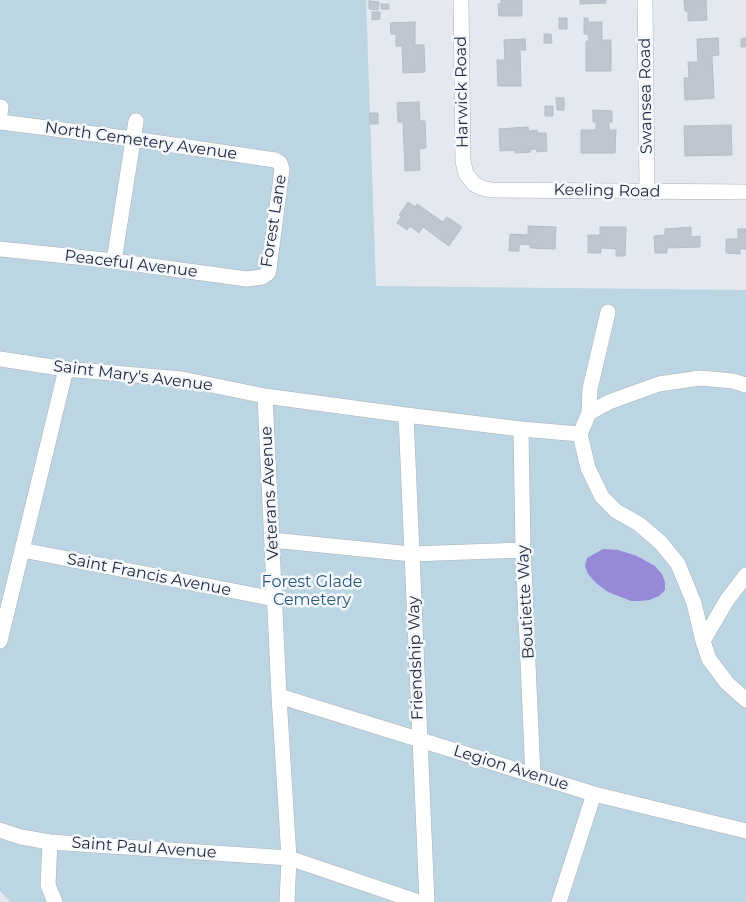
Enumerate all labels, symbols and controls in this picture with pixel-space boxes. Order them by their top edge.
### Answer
street label: Harwick Road [451,36,473,148]
street label: Swansea Road [635,38,657,154]
street label: North Cemetery Avenue [44,118,238,164]
street label: Forest Lane [257,173,291,269]
street label: Keeling Road [553,180,661,202]
street label: Peaceful Avenue [63,246,199,282]
street label: Saint Mary's Avenue [52,357,214,395]
street label: Veterans Avenue [257,425,283,561]
street label: Boutiette Way [513,544,539,660]
street label: Saint Francis Avenue [65,550,233,600]
park label: Forest Glade Cemetery [262,572,362,610]
street label: Friendship Way [404,595,428,721]
street label: Legion Avenue [451,741,571,795]
street label: Saint Paul Avenue [71,833,217,863]

